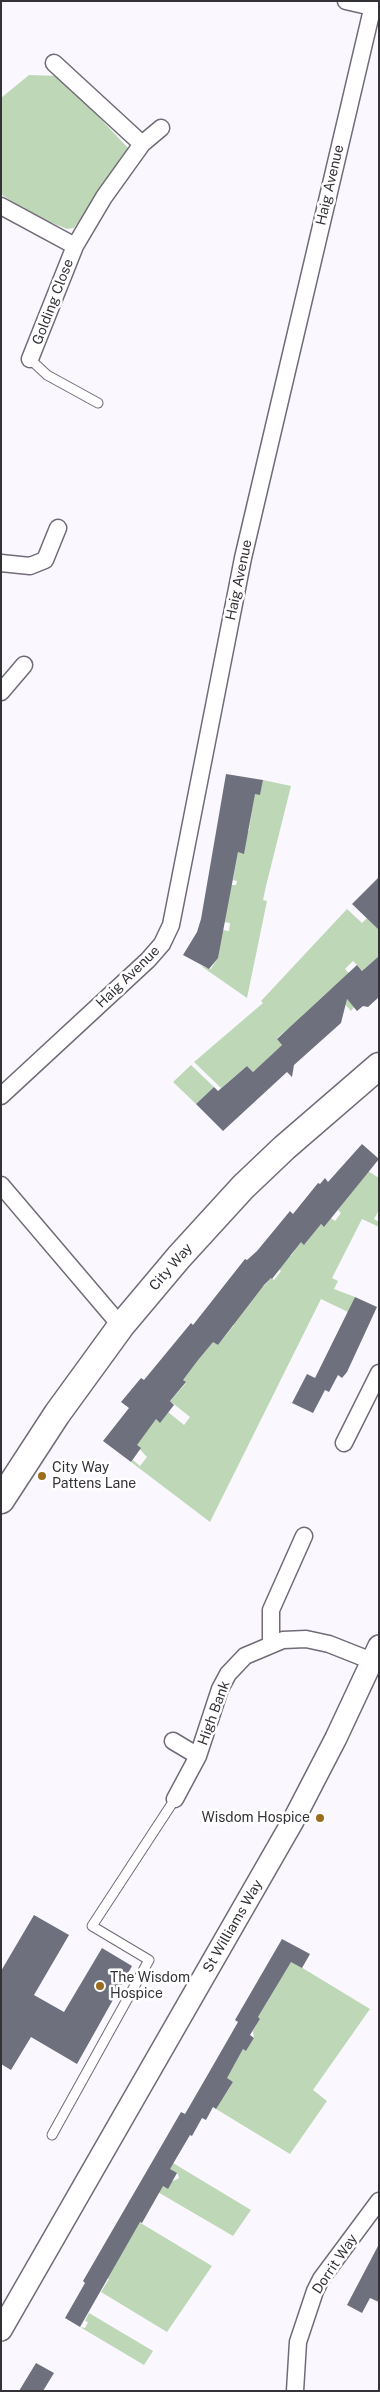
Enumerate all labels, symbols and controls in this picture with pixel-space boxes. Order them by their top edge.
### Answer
street label: Haig Avenue [313,143,347,227]
street label: Golding Close [29,257,77,347]
street label: Haig Avenue [222,538,256,622]
street label: Haig Avenue [93,942,163,1012]
street label: City Way [146,1240,196,1294]
place label: City Way Pattens Lane [52,1460,136,1492]
marker: City Way Pattens Lane [36,1470,48,1482]
street label: High Bank [195,1678,233,1748]
place label: Wisdom Hospice [201,1810,310,1826]
marker: Wisdom Hospice [314,1812,326,1824]
street label: St Williams Way [200,1877,266,1975]
place label: The Wisdom Hospice [110,1970,190,2002]
marker: The Wisdom Hospice [94,1980,106,1992]
street label: Dorrit Way [309,2231,361,2297]

